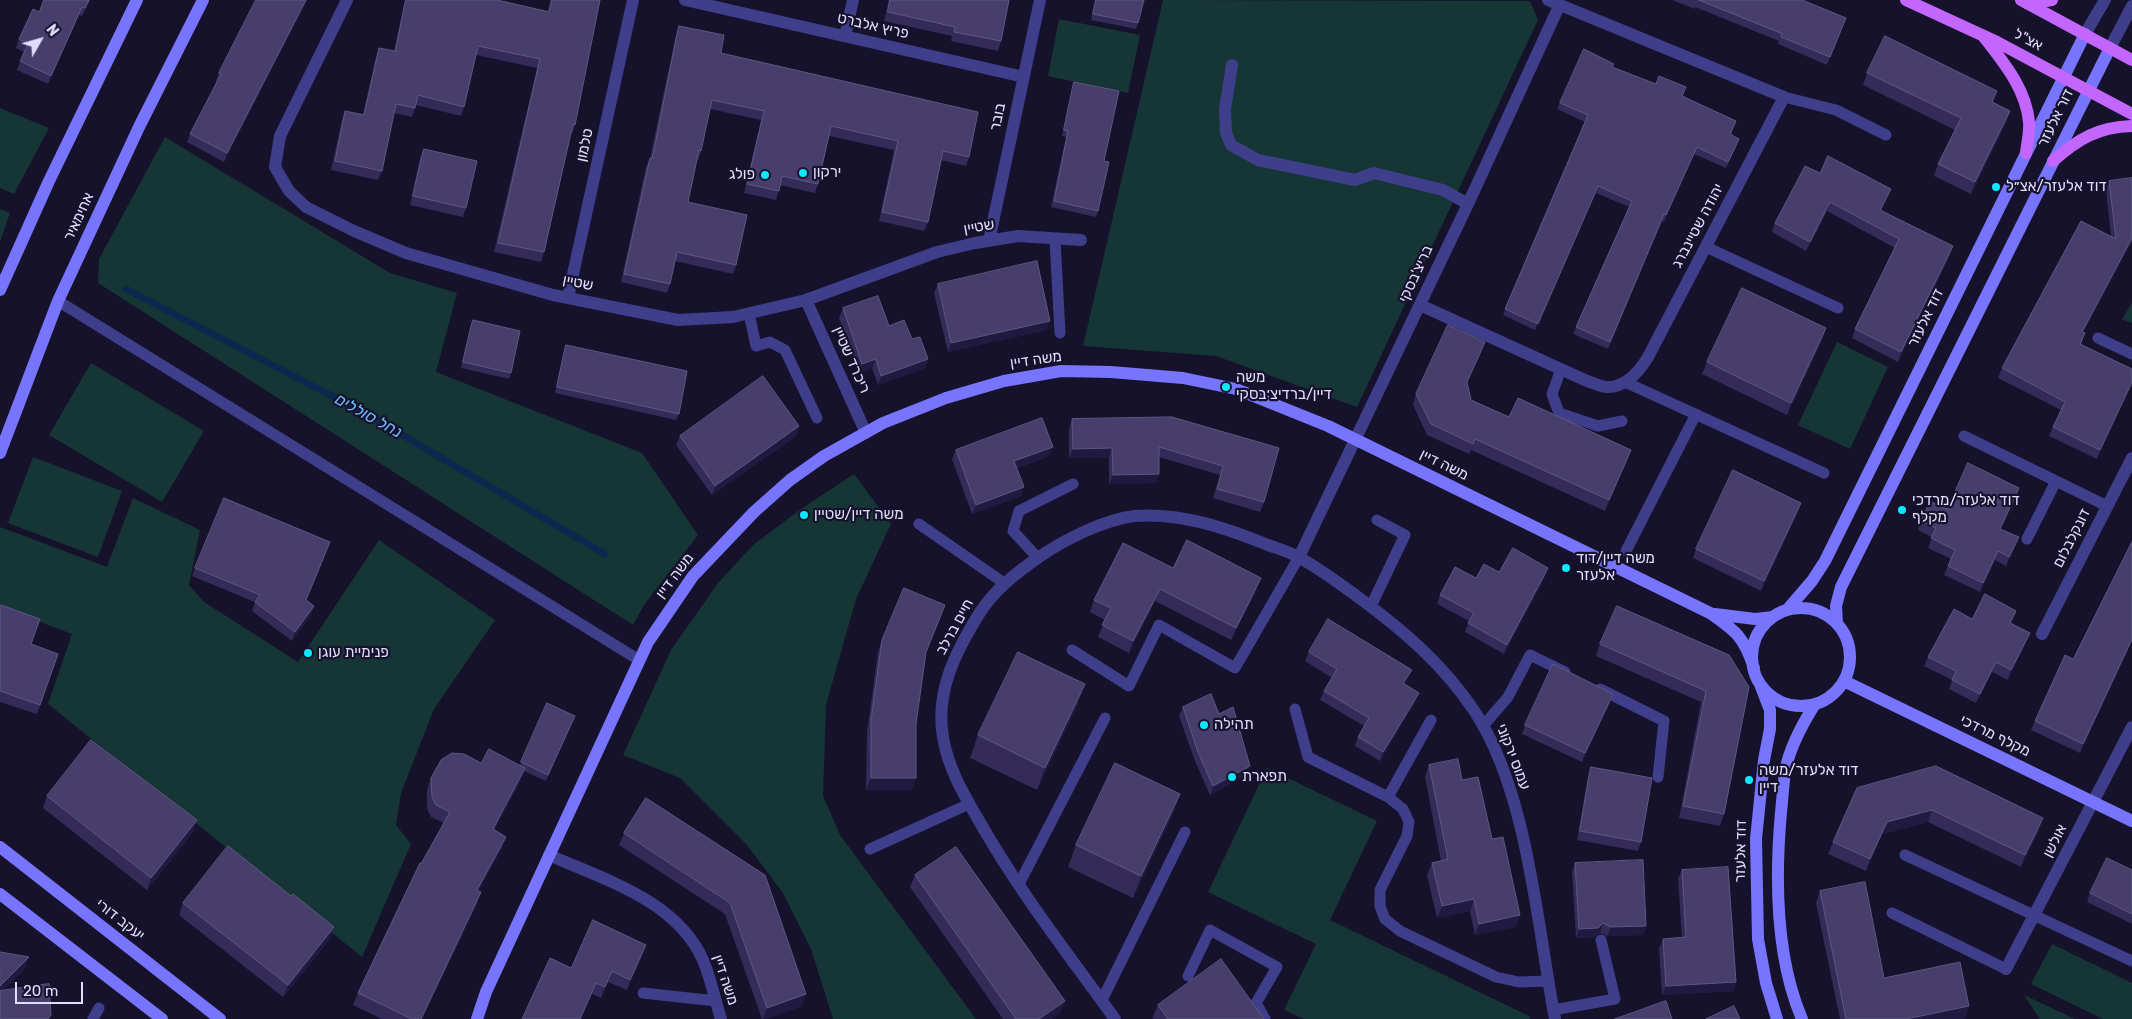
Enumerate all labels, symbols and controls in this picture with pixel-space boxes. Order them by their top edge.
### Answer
street label: פריץ אלברט [835,9,911,43]
north arrow [15,15,65,65]
text: N [42,21,62,40]
street label: אצ"ל [2010,25,2046,55]
street label: דור אלעזר [2034,86,2078,150]
street label: בובר [986,101,1010,133]
street label: טלמון [573,127,597,163]
place label: ירקון [813,164,841,182]
place label: פולג [729,166,755,184]
marker: ירקון [797,167,809,179]
marker: פולג [759,169,771,181]
place label: דוד אלעזר/אצ״ל [2006,178,2107,196]
street label: יהודה שטיינברג [1668,181,1728,271]
marker: דוד אלעזר/אצ״ל [1990,181,2002,193]
street label: אחימאיר [60,190,98,244]
street label: שטיין [962,215,996,239]
street label: בריצ'בסקי [1395,243,1437,305]
street label: שטיין [561,271,595,295]
street label: דוד אלעזר [1904,286,1948,350]
street label: ריכרד שטיין [828,324,874,396]
street label: משה דיין [1009,347,1063,373]
place label: משה דיין/ברדיצ׳בסקי [1236,369,1332,404]
marker: משה דיין/ברדיצ׳בסקי [1220,381,1232,393]
water label: נחל סוללים [331,390,405,442]
street label: משה דיין [1417,446,1471,484]
place label: דוד אלעזר/מרדכי מקלף [1912,492,2020,527]
marker: דוד אלעזר/מרדכי מקלף [1896,504,1908,516]
street label: דונקלבלום [2049,505,2095,571]
place label: משה דיין/שטיין [814,506,904,524]
marker: משה דיין/שטיין [798,509,810,521]
street label: משה דיין [652,550,698,602]
place label: משה דיין/דוד אלעזר [1576,550,1655,585]
marker: משה דיין/דוד אלעזר [1560,562,1572,574]
street label: חיים ברלב [932,596,978,658]
place label: פנימיית עוגן [318,644,389,662]
marker: פנימיית עוגן [302,647,314,659]
street label: מקלף מרדכי [1957,711,2033,761]
place label: תהילה [1214,716,1254,734]
marker: תהילה [1198,719,1210,731]
street label: עמוס ירקוני [1492,721,1534,793]
place label: דוד אלעזר/משה דיין [1759,762,1859,797]
place label: תפארת [1242,768,1287,786]
marker: תפארת [1226,771,1238,783]
marker: דוד אלעזר/משה דיין [1743,774,1755,786]
street label: דוד אלעזר [1731,819,1751,883]
street label: אולשן [2039,821,2071,861]
street label: יעקב דורי [92,895,148,945]
street label: משה דיין [708,952,742,1008]
scale bar [18,972,85,1004]
text: 20 m [23,982,58,1000]

